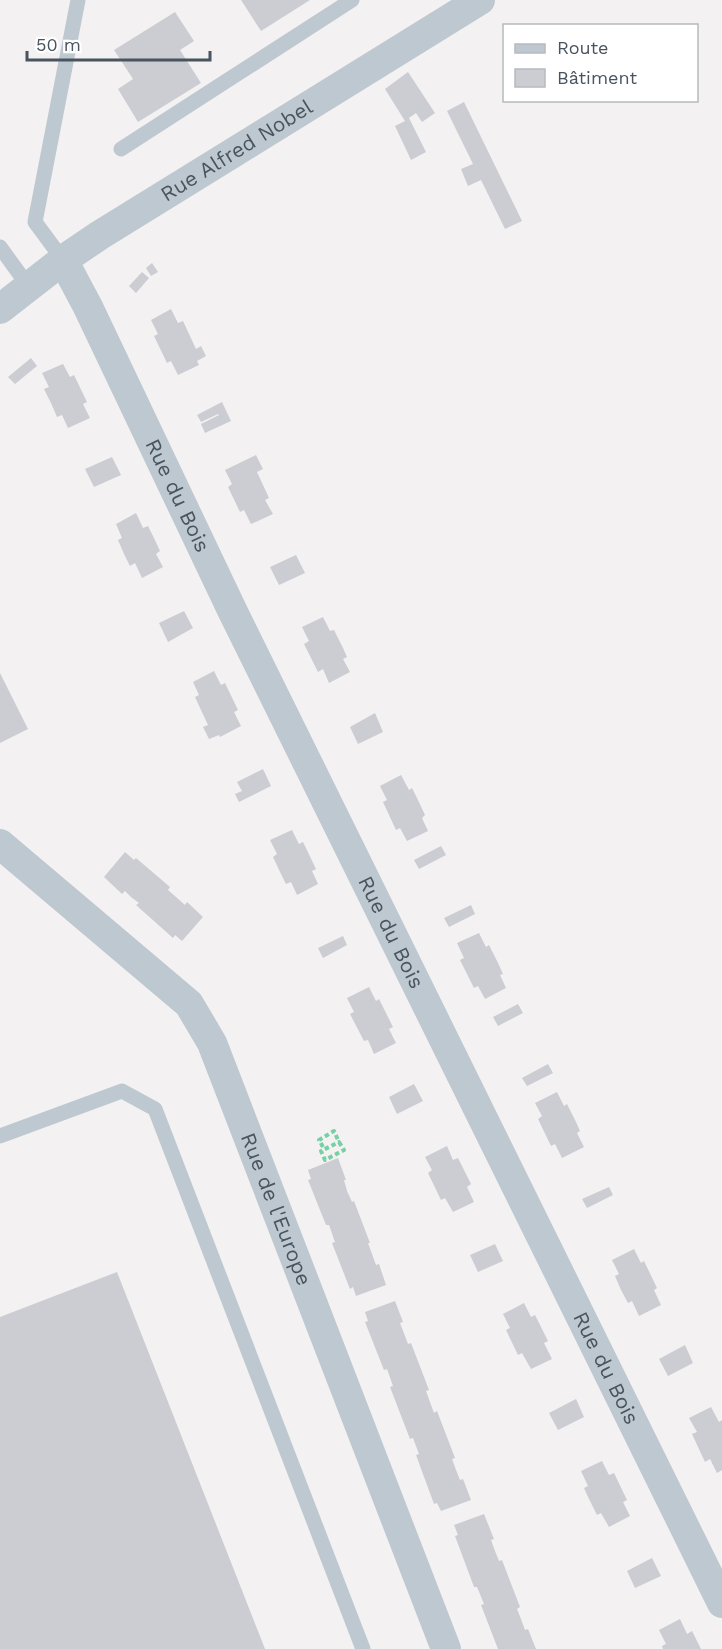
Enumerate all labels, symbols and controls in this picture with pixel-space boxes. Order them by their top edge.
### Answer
scale bar [27,24,210,62]
legend [503,24,698,102]
text: 50 m [36,34,81,55]
text: Route [557,37,609,58]
text: Bâtiment [557,67,637,88]
street label: Rue Alfred Nobel [156,93,317,207]
street label: Rue du Bois [141,435,216,556]
street label: Rue du Bois [353,872,430,992]
street label: Rue de l'Europe [236,1129,317,1289]
street label: Rue du Bois [568,1307,645,1428]

